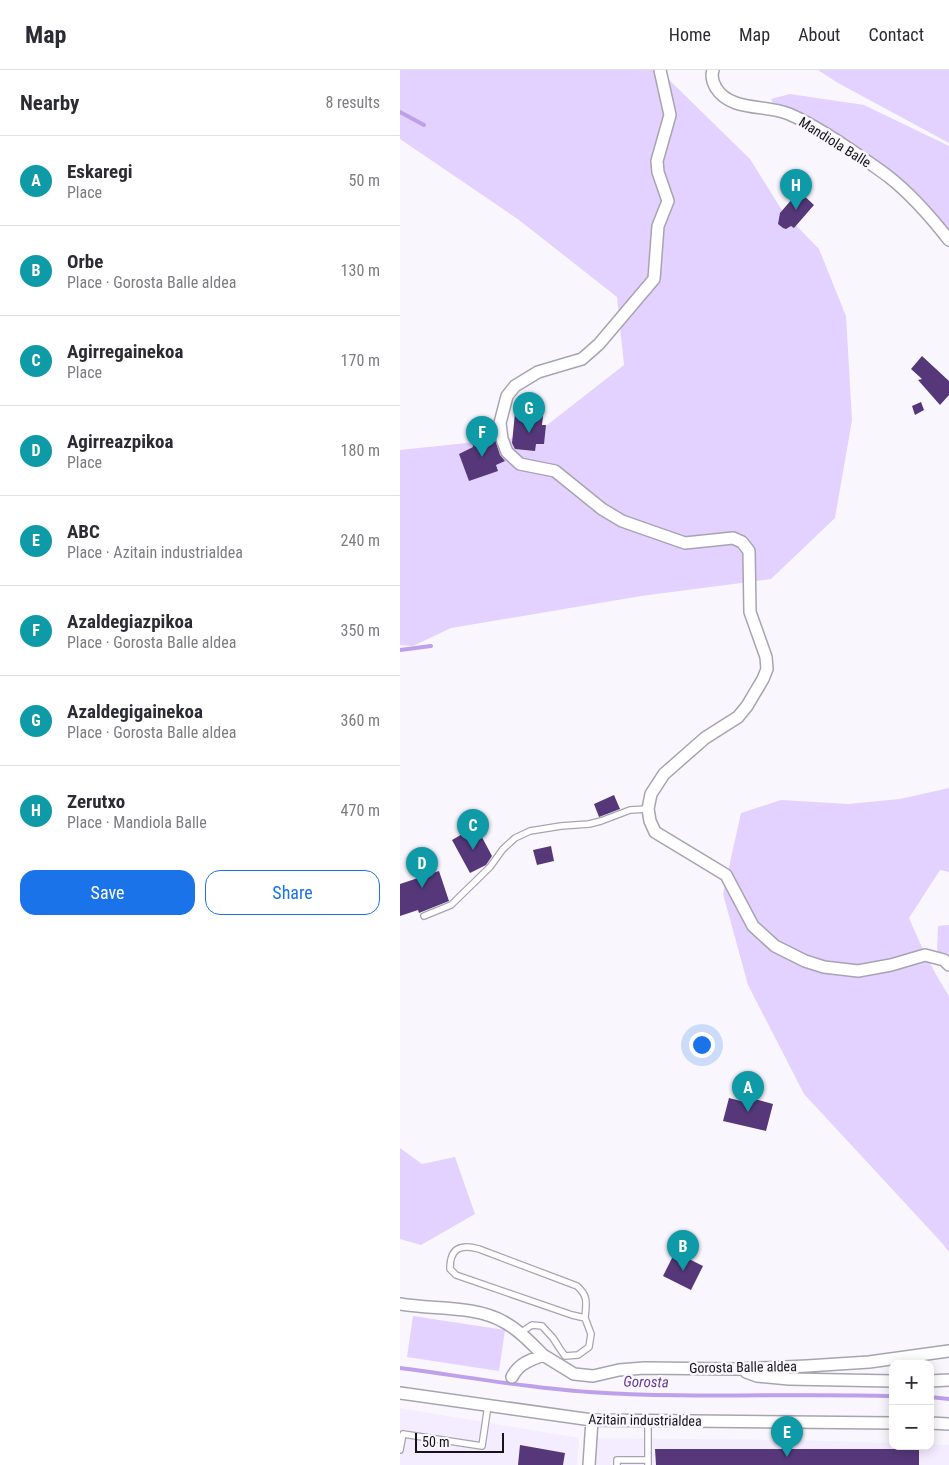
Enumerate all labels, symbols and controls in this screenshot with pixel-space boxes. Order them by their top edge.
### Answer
text: Map [25,21,66,49]
text: Home [669,24,711,45]
text: Map [739,24,770,45]
text: About [798,24,840,45]
text: Contact [868,24,924,45]
text: Nearby [20,91,79,115]
text: 8 results [325,93,380,112]
street label: Mandiola Balle [796,114,874,171]
text: Eskaregi [67,160,133,183]
pin: H [780,169,812,210]
text: A [31,171,41,190]
text: 50 m [348,171,380,190]
text: Place [67,183,102,202]
text: Orbe [67,250,103,273]
text: B [32,261,40,280]
text: 130 m [341,261,380,280]
text: Place · Gorosta Balle aldea [67,273,236,292]
text: Agirregainekoa [67,340,183,363]
text: C [31,351,41,370]
text: 170 m [341,351,380,370]
text: Place [67,363,102,382]
pin: G [513,392,545,433]
pin: F [466,416,498,457]
text: Agirreazpikoa [67,430,173,453]
text: D [31,441,41,460]
text: 180 m [341,441,380,460]
text: Place [67,453,102,472]
text: ABC [67,520,100,543]
text: E [32,531,40,550]
text: 240 m [341,531,380,550]
text: Place · Azitain industrialdea [67,543,243,562]
text: Azaldegiazpikoa [67,610,193,633]
text: F [32,621,40,640]
text: 350 m [341,621,380,640]
text: Place · Gorosta Balle aldea [67,633,236,652]
text: Azaldegigainekoa [67,700,203,723]
text: G [31,711,41,730]
text: 360 m [341,711,380,730]
text: Place · Gorosta Balle aldea [67,723,236,742]
text: Zerutxo [67,790,125,813]
text: H [31,801,41,820]
text: 470 m [341,801,380,820]
pin: C [457,809,489,850]
text: Place · Mandiola Balle [67,813,207,832]
pin: D [406,847,438,888]
button: Save [20,870,195,915]
button: Share [205,870,380,915]
your location [689,1032,715,1058]
pin: A [732,1071,764,1112]
pin: B [667,1230,699,1271]
street label: Gorosta Balle aldea [689,1358,797,1376]
map controls [889,1360,934,1450]
button: + [889,1360,934,1405]
water label: Gorosta [623,1373,669,1391]
button: − [889,1405,934,1450]
street label: Azitain industrialdea [588,1411,702,1429]
pin: E [771,1416,803,1457]
scale bar [415,1430,504,1453]
text: 50 m [422,1434,450,1450]

